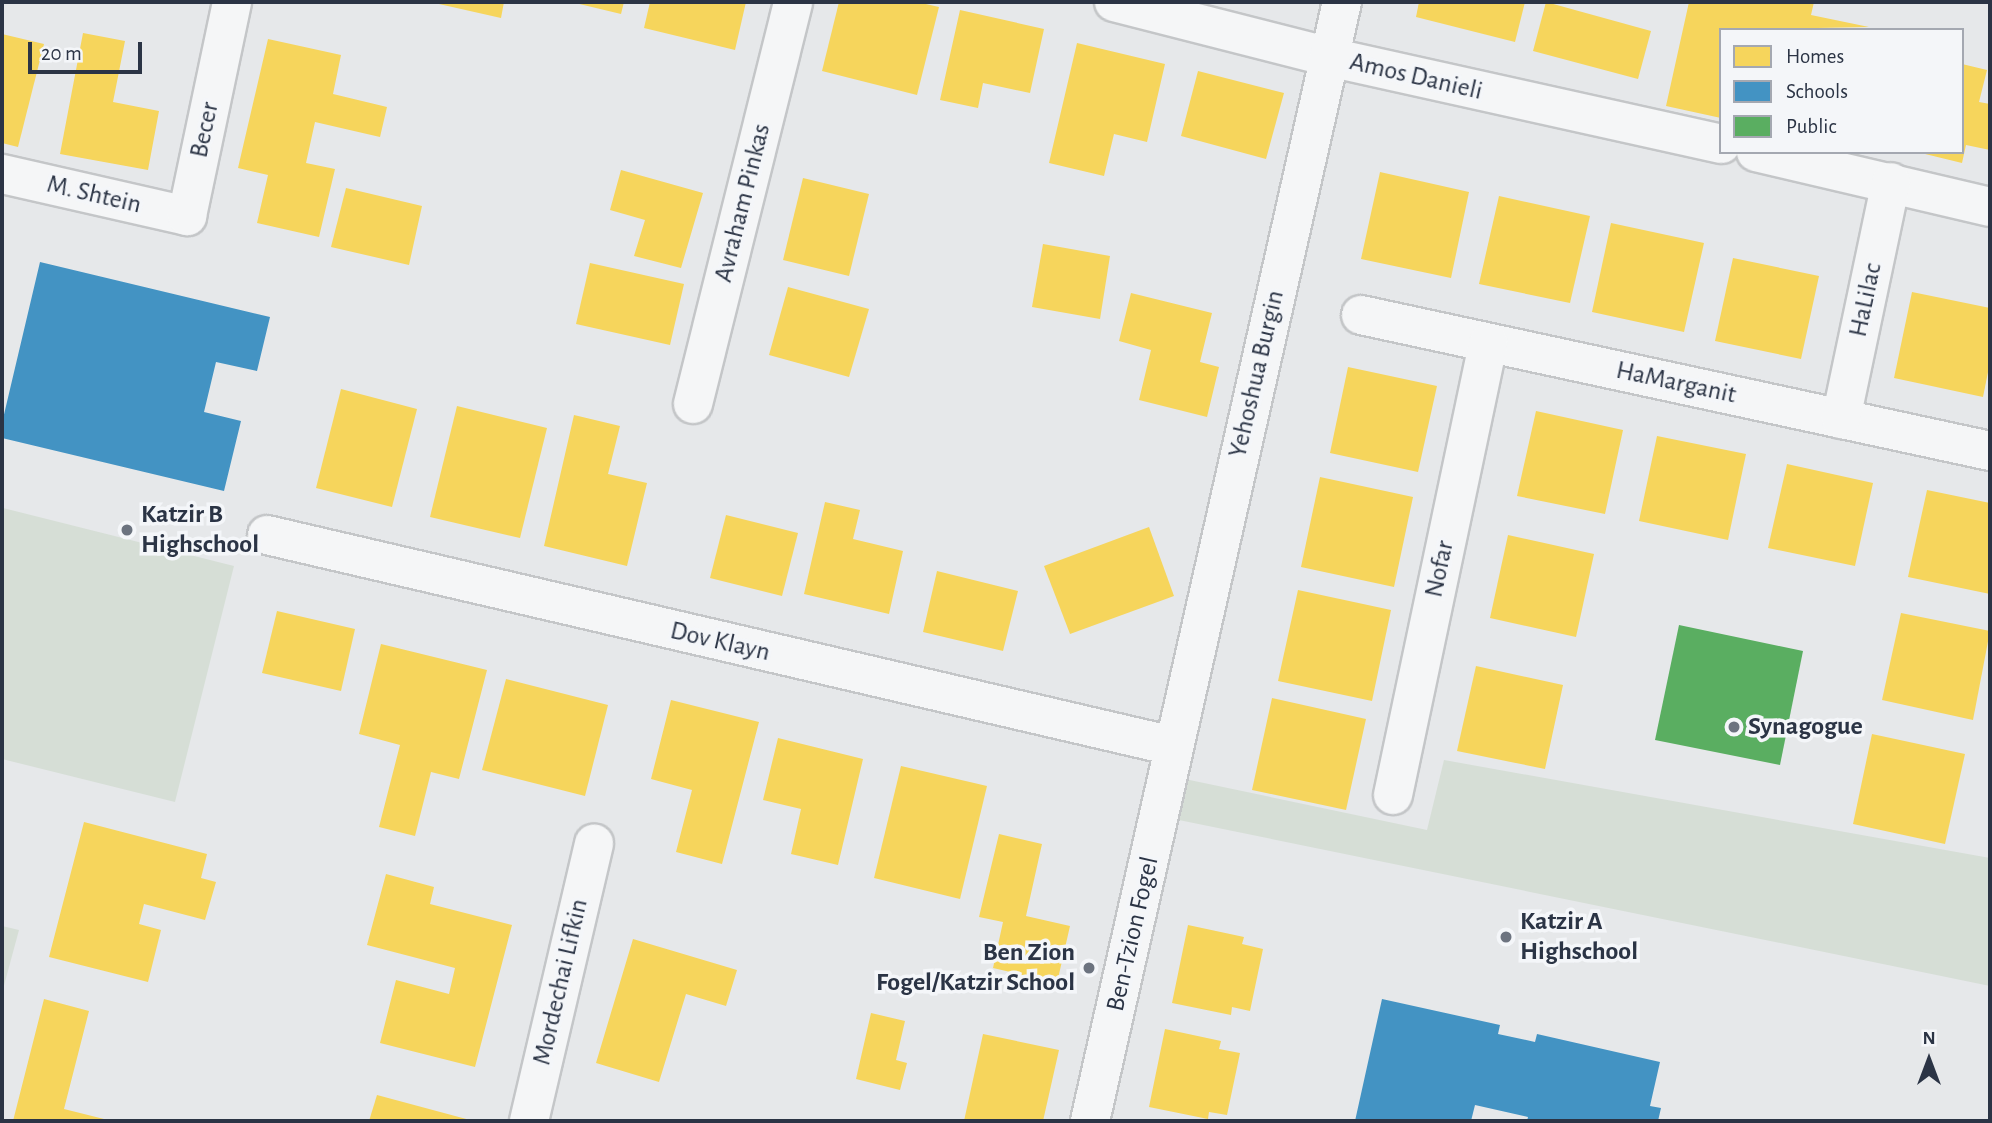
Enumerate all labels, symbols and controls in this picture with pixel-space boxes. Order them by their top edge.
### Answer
scale bar [32,28,145,72]
legend [1719,28,1964,154]
text: 20 m [41,43,82,64]
text: Homes [1786,46,1844,67]
street label: Amos Danieli [1347,47,1485,107]
text: Schools [1786,81,1848,102]
street label: Becer [184,99,226,161]
text: Public [1786,116,1836,137]
street label: Avraham Pinkas [708,121,778,285]
street label: M. Shtein [44,169,144,221]
street label: HaLilac [1843,260,1889,340]
street label: Yehoshua Burgin [1223,287,1291,461]
street label: HaMarganit [1613,355,1739,411]
place label: Katzir B Highschool [141,499,259,560]
marker: Katzir B Highschool [119,522,135,538]
street label: Nofar [1419,538,1461,600]
street label: Dov Klayn [667,615,773,669]
place label: Synagogue [1748,711,1863,743]
marker: Synagogue [1726,719,1742,735]
street label: Ben-Tzion Fogel [1100,854,1166,1014]
street label: Mordechai Lifkin [527,896,595,1068]
place label: Katzir A Highschool [1520,906,1638,968]
marker: Katzir A Highschool [1498,929,1514,945]
place label: Ben Zion Fogel/Katzir School [876,937,1075,998]
marker: Ben Zion Fogel/Katzir School [1081,960,1097,976]
north arrow [1894,1025,1964,1095]
text: N [1922,1029,1936,1048]

